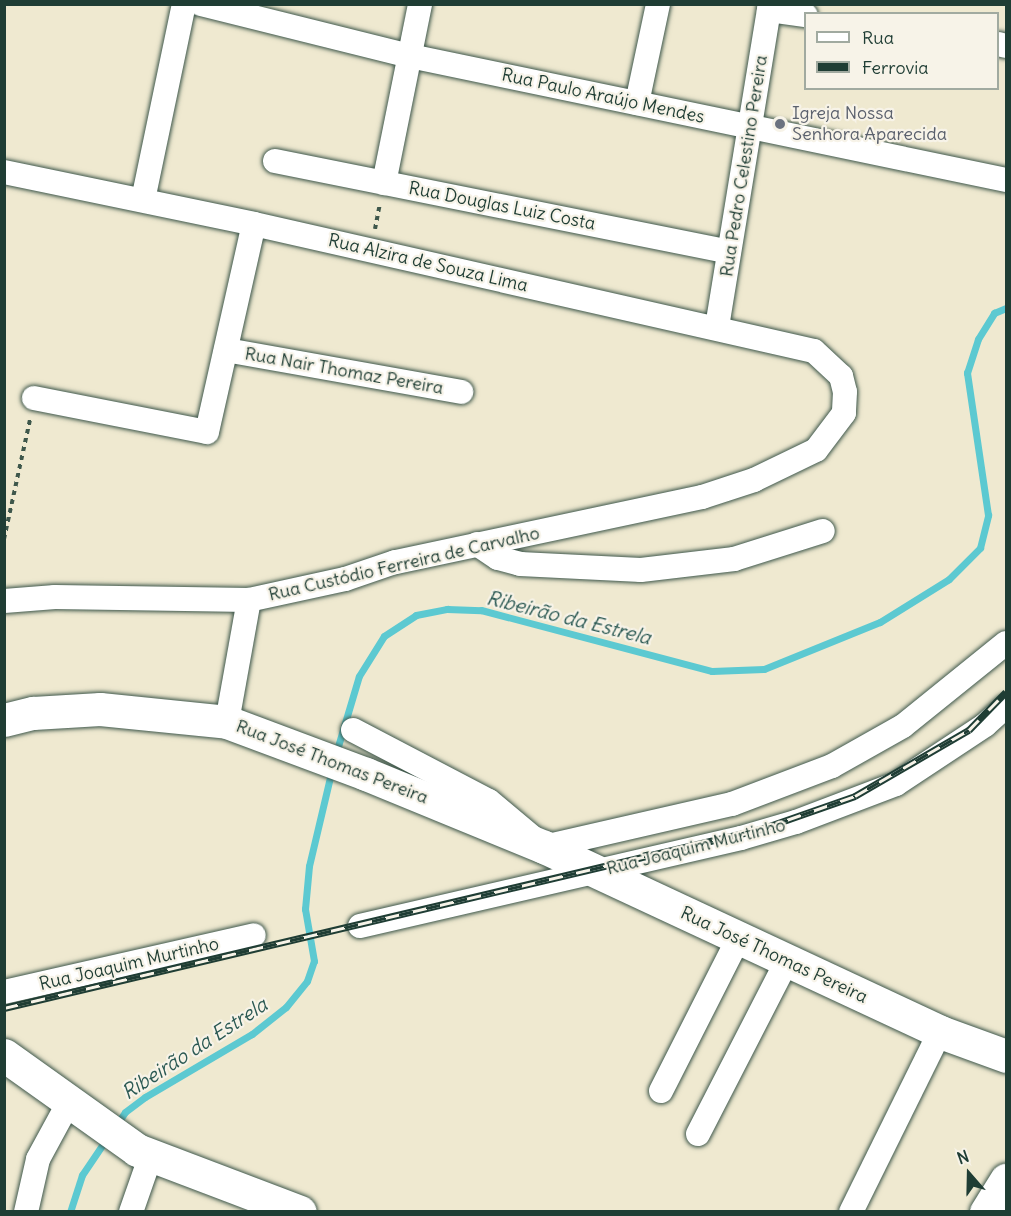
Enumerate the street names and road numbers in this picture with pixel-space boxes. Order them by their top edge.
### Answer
street label: Rua Pedro Celestino Pereira [716,54,772,278]
street label: Rua Paulo Araújo Mendes [500,64,706,128]
street label: Rua Douglas Luiz Costa [407,177,597,235]
street label: Rua Alzira de Souza Lima [326,229,530,297]
street label: Rua Nair Thomaz Pereira [243,343,445,399]
street label: Rua Custódio Ferreira de Carvalho [266,522,542,606]
street label: Rua José Thomas Pereira [233,715,431,809]
street label: Rua Joaquim Murtinho [604,814,788,880]
street label: Rua José Thomas Pereira [677,902,871,1008]
street label: Rua Joaquim Murtinho [37,933,221,995]

